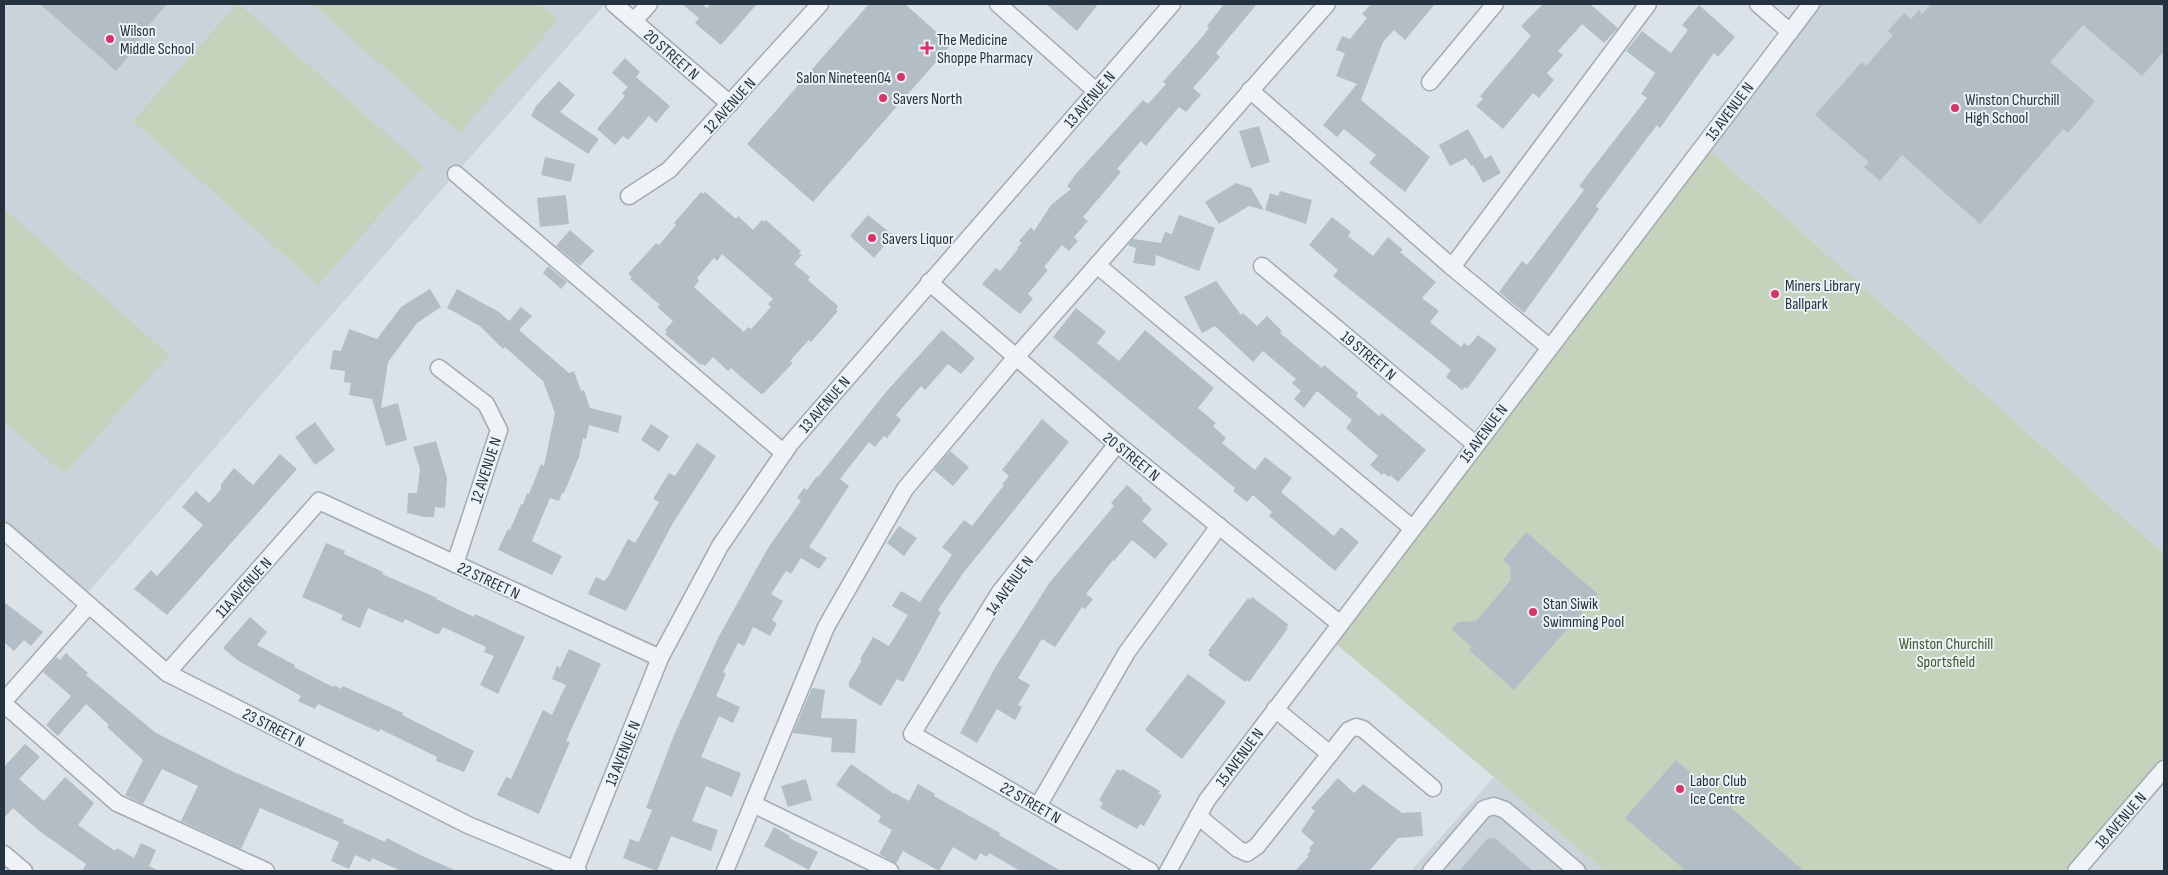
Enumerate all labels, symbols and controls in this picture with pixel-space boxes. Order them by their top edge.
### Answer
place label: Wilson Middle School [120,22,194,59]
street label: 20 STREET N [639,26,703,84]
place label: The Medicine Shoppe Pharmacy [937,31,1033,68]
marker: Wilson Middle School [104,33,116,45]
marker: The Medicine Shoppe Pharmacy [921,42,933,54]
street label: 13 AVENUE N [1061,68,1120,132]
place label: Salon Nineteen04 [796,69,891,88]
marker: Salon Nineteen04 [895,71,907,83]
street label: 12 AVENUE N [700,74,760,138]
street label: 15 AVENUE N [1702,79,1758,145]
place label: Savers North [893,90,962,109]
place label: Winston Churchill High School [1965,91,2060,128]
marker: Savers North [877,92,889,104]
marker: Winston Churchill High School [1949,102,1961,114]
place label: Savers Liquor [882,230,954,249]
marker: Savers Liquor [866,232,878,244]
place label: Miners Library Ballpark [1785,277,1860,314]
marker: Miners Library Ballpark [1769,288,1781,300]
street label: 19 STREET N [1337,328,1400,385]
street label: 13 AVENUE N [796,373,855,437]
street label: 15 AVENUE N [1456,401,1512,467]
street label: 20 STREET N [1099,429,1163,486]
street label: 12 AVENUE N [467,435,506,506]
street label: 14 AVENUE N [982,553,1038,619]
street label: 11A AVENUE N [212,554,276,622]
street label: 22 STREET N [454,559,523,604]
place label: Stan Siwik Swimming Pool [1543,595,1624,632]
marker: Stan Siwik Swimming Pool [1527,606,1539,618]
park label: Winston Churchill Sportsfield [1899,635,1993,672]
street label: 23 STREET N [239,705,307,752]
street label: 13 AVENUE N [602,718,645,789]
street label: 15 AVENUE N [1212,725,1268,791]
place label: Labor Club Ice Centre [1690,772,1747,809]
street label: 22 STREET N [997,778,1064,828]
marker: Labor Club Ice Centre [1674,783,1686,795]
street label: 18 AVENUE N [2091,789,2151,853]

